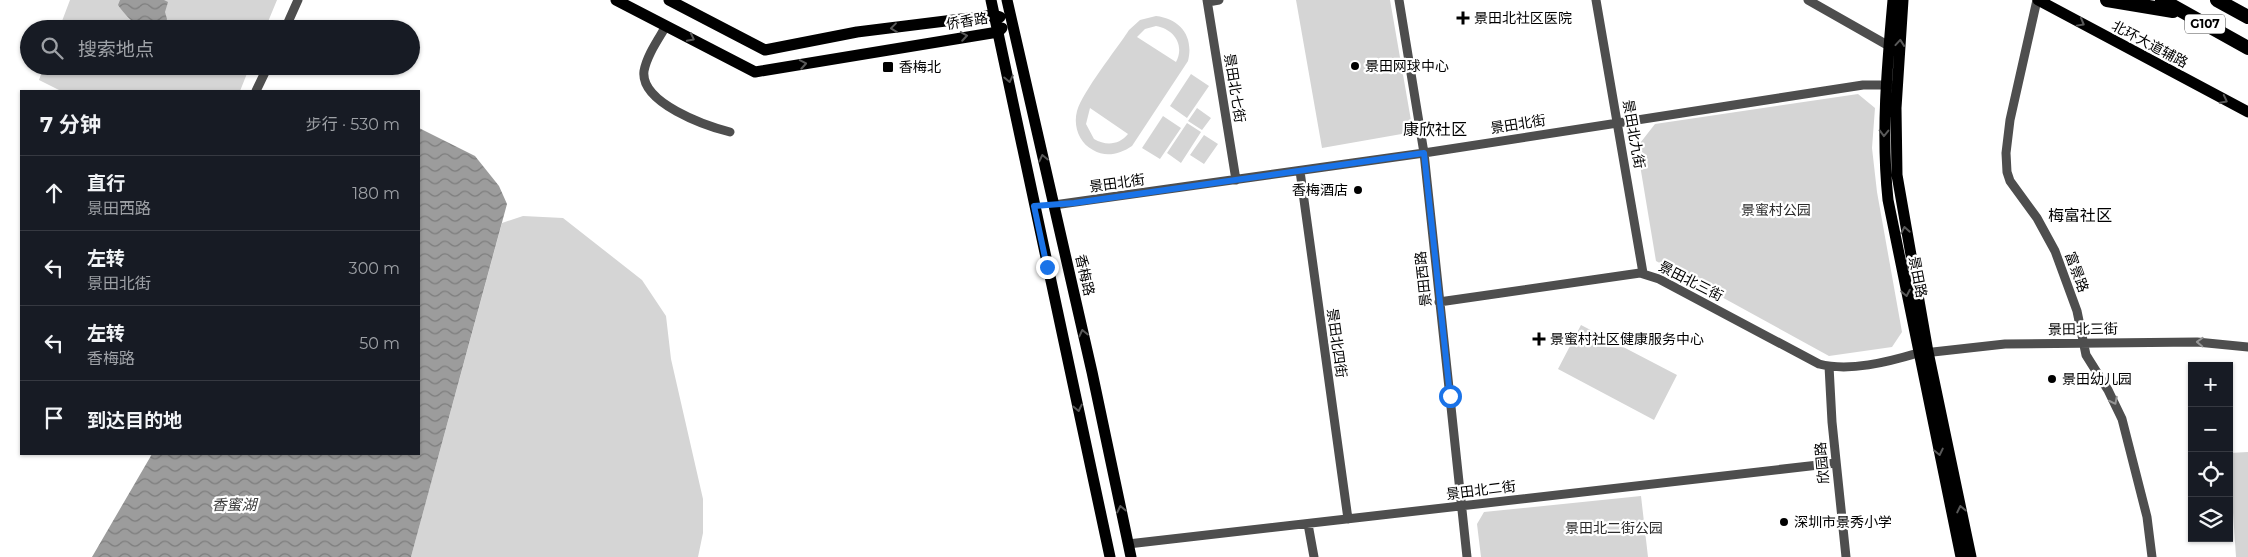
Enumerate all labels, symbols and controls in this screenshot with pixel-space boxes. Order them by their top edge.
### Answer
street label: 侨香路 [945,9,989,33]
place label: 景田北社区医院 [1474,9,1572,27]
marker: 景田北社区医院 [1456,11,1470,25]
road number: G107 [2185,14,2225,34]
street label: 北环大道辅路 [2109,16,2191,72]
one-way arrow [2076,17,2085,27]
search box [20,20,420,75]
one-way arrow [890,22,898,33]
one-way arrow [685,32,694,42]
one-way arrow [959,32,968,42]
icon: search [38,34,66,62]
text: 搜索地点 [78,38,154,61]
one-way arrow [1894,38,1905,46]
street label: 景田北七街 [1221,52,1249,124]
place label: 景田网球中心 [1365,57,1449,75]
place label: 香梅北 [899,58,941,76]
one-way arrow [799,59,808,69]
marker: 香梅北 [881,60,895,74]
marker: 景田网球中心 [1349,60,1361,72]
one-way arrow [1003,75,1013,84]
one-way arrow [2219,94,2228,104]
street label: 景田北九街 [1619,98,1649,170]
street label: 景田北街 [1489,111,1547,137]
text: 7 分钟 [40,112,101,137]
text: 步行 · 530 m [306,115,400,134]
district label: 康欣社区 [1403,120,1467,139]
one-way arrow [1879,129,1889,137]
one-way arrow [1038,153,1049,162]
street label: 景田北街 [1088,170,1146,196]
text: 直行 [87,172,125,195]
icon: ahead [40,179,68,207]
place label: 香梅酒店 [1292,181,1348,199]
text: 180 m [352,184,400,203]
marker: 香梅酒店 [1352,184,1364,196]
text: 景田西路 [87,199,151,218]
park label: 景蜜村公园 [1741,201,1811,219]
district label: 梅富社区 [2048,206,2112,225]
one-way arrow [1901,225,1911,234]
text: 左转 [87,247,125,270]
street label: 富景路 [2061,249,2093,295]
street label: 景田西路 [1411,250,1435,308]
street label: 香梅路 [1072,253,1098,297]
icon: left [40,254,68,282]
street label: 景田路 [1905,255,1931,299]
route end [1036,256,1059,279]
street label: 景田北三街 [1656,257,1726,305]
text: 300 m [349,259,400,278]
text: 景田北街 [87,274,151,293]
one-way arrow [1900,289,1911,298]
street label: 景田北四街 [1323,307,1351,379]
street label: 景田北三街 [2048,319,2118,339]
text: 左转 [87,322,125,345]
icon: left [40,329,68,357]
one-way arrow [1078,329,1089,338]
place label: 景蜜村社区健康服务中心 [1550,330,1704,348]
marker: 景蜜村社区健康服务中心 [1532,332,1546,346]
text: 50 m [359,334,400,353]
one-way arrow [2195,337,2203,347]
text: 香梅路 [87,349,135,368]
map controls [2188,362,2233,542]
button: + [2188,362,2233,407]
place label: 景田幼儿园 [2062,370,2132,388]
marker: 景田幼儿园 [2046,373,2058,385]
route start [1439,385,1462,408]
one-way arrow [2108,396,2118,405]
icon: arrive [40,404,68,432]
one-way arrow [1072,404,1082,412]
button: − [2188,407,2233,452]
text: 到达目的地 [87,409,182,432]
street label: 欣园路 [1811,441,1833,485]
one-way arrow [1933,448,1944,457]
button: locate [2188,452,2233,497]
street label: 景田北二街 [1445,477,1517,503]
water label: 香蜜湖 [211,495,258,514]
button: layers [2188,497,2233,542]
one-way arrow [1116,505,1127,514]
one-way arrow [1956,505,1967,514]
place label: 深圳市景秀小学 [1794,513,1892,531]
marker: 深圳市景秀小学 [1778,516,1790,528]
park label: 景田北二街公园 [1565,519,1663,537]

